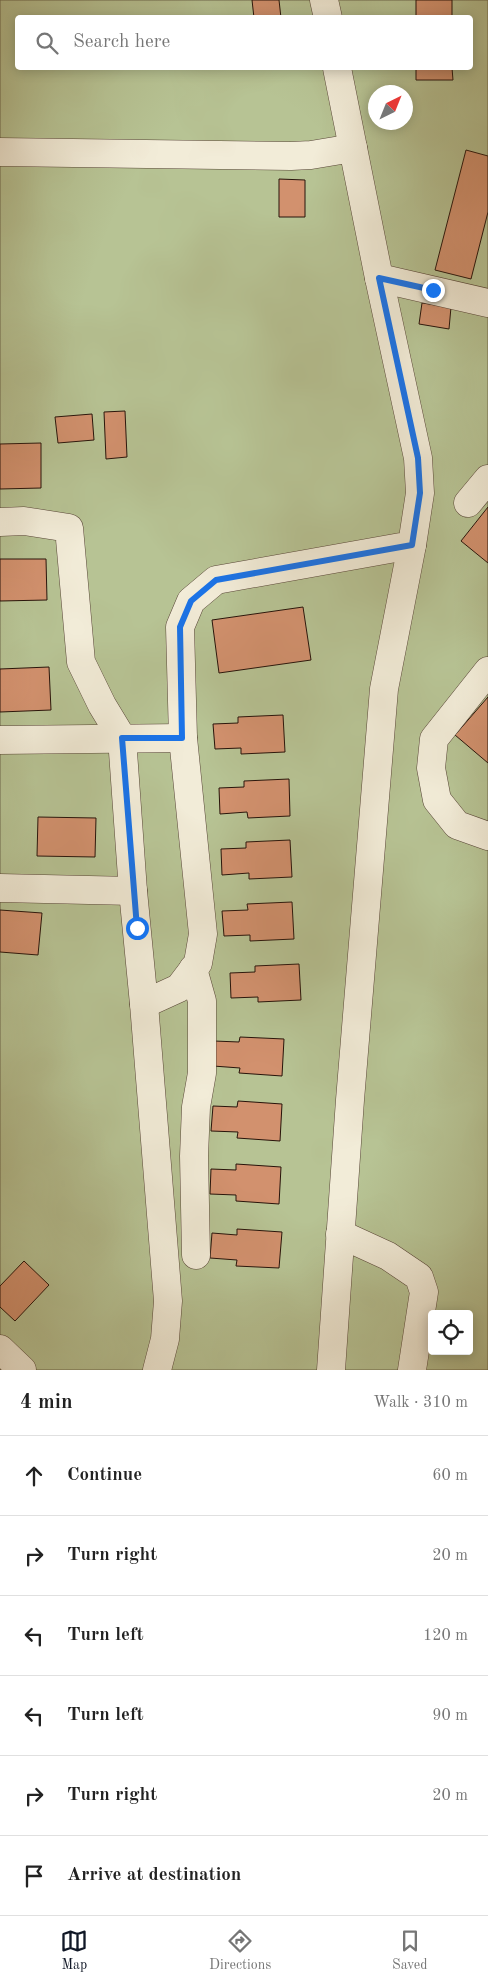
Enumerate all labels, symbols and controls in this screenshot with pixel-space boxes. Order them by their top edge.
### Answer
search box [15,15,473,70]
icon: search [33,29,61,57]
text: Search here [73,33,170,52]
north arrow [368,85,413,130]
route end [422,279,445,302]
route start [126,917,149,940]
map controls [428,1310,473,1355]
button: locate [428,1310,473,1355]
text: 4 min [20,1392,73,1413]
text: Walk · 310 m [373,1395,468,1411]
icon: ahead [20,1462,48,1490]
text: Continue [67,1466,142,1485]
text: 60 m [432,1468,468,1484]
icon: right [20,1542,48,1570]
text: Turn right [67,1546,157,1565]
text: 20 m [432,1548,468,1564]
icon: left [20,1622,48,1650]
text: Turn left [67,1626,144,1645]
text: 120 m [423,1628,468,1644]
icon: left [20,1702,48,1730]
text: Turn left [67,1706,144,1725]
text: 90 m [432,1708,468,1724]
icon: right [20,1782,48,1810]
text: Turn right [67,1786,157,1805]
text: 20 m [432,1788,468,1804]
icon: arrive [20,1862,48,1890]
text: Arrive at destination [67,1866,241,1885]
tab: Map [60,1927,88,1974]
tab: Directions [209,1927,271,1974]
tab: Saved [392,1927,428,1974]

